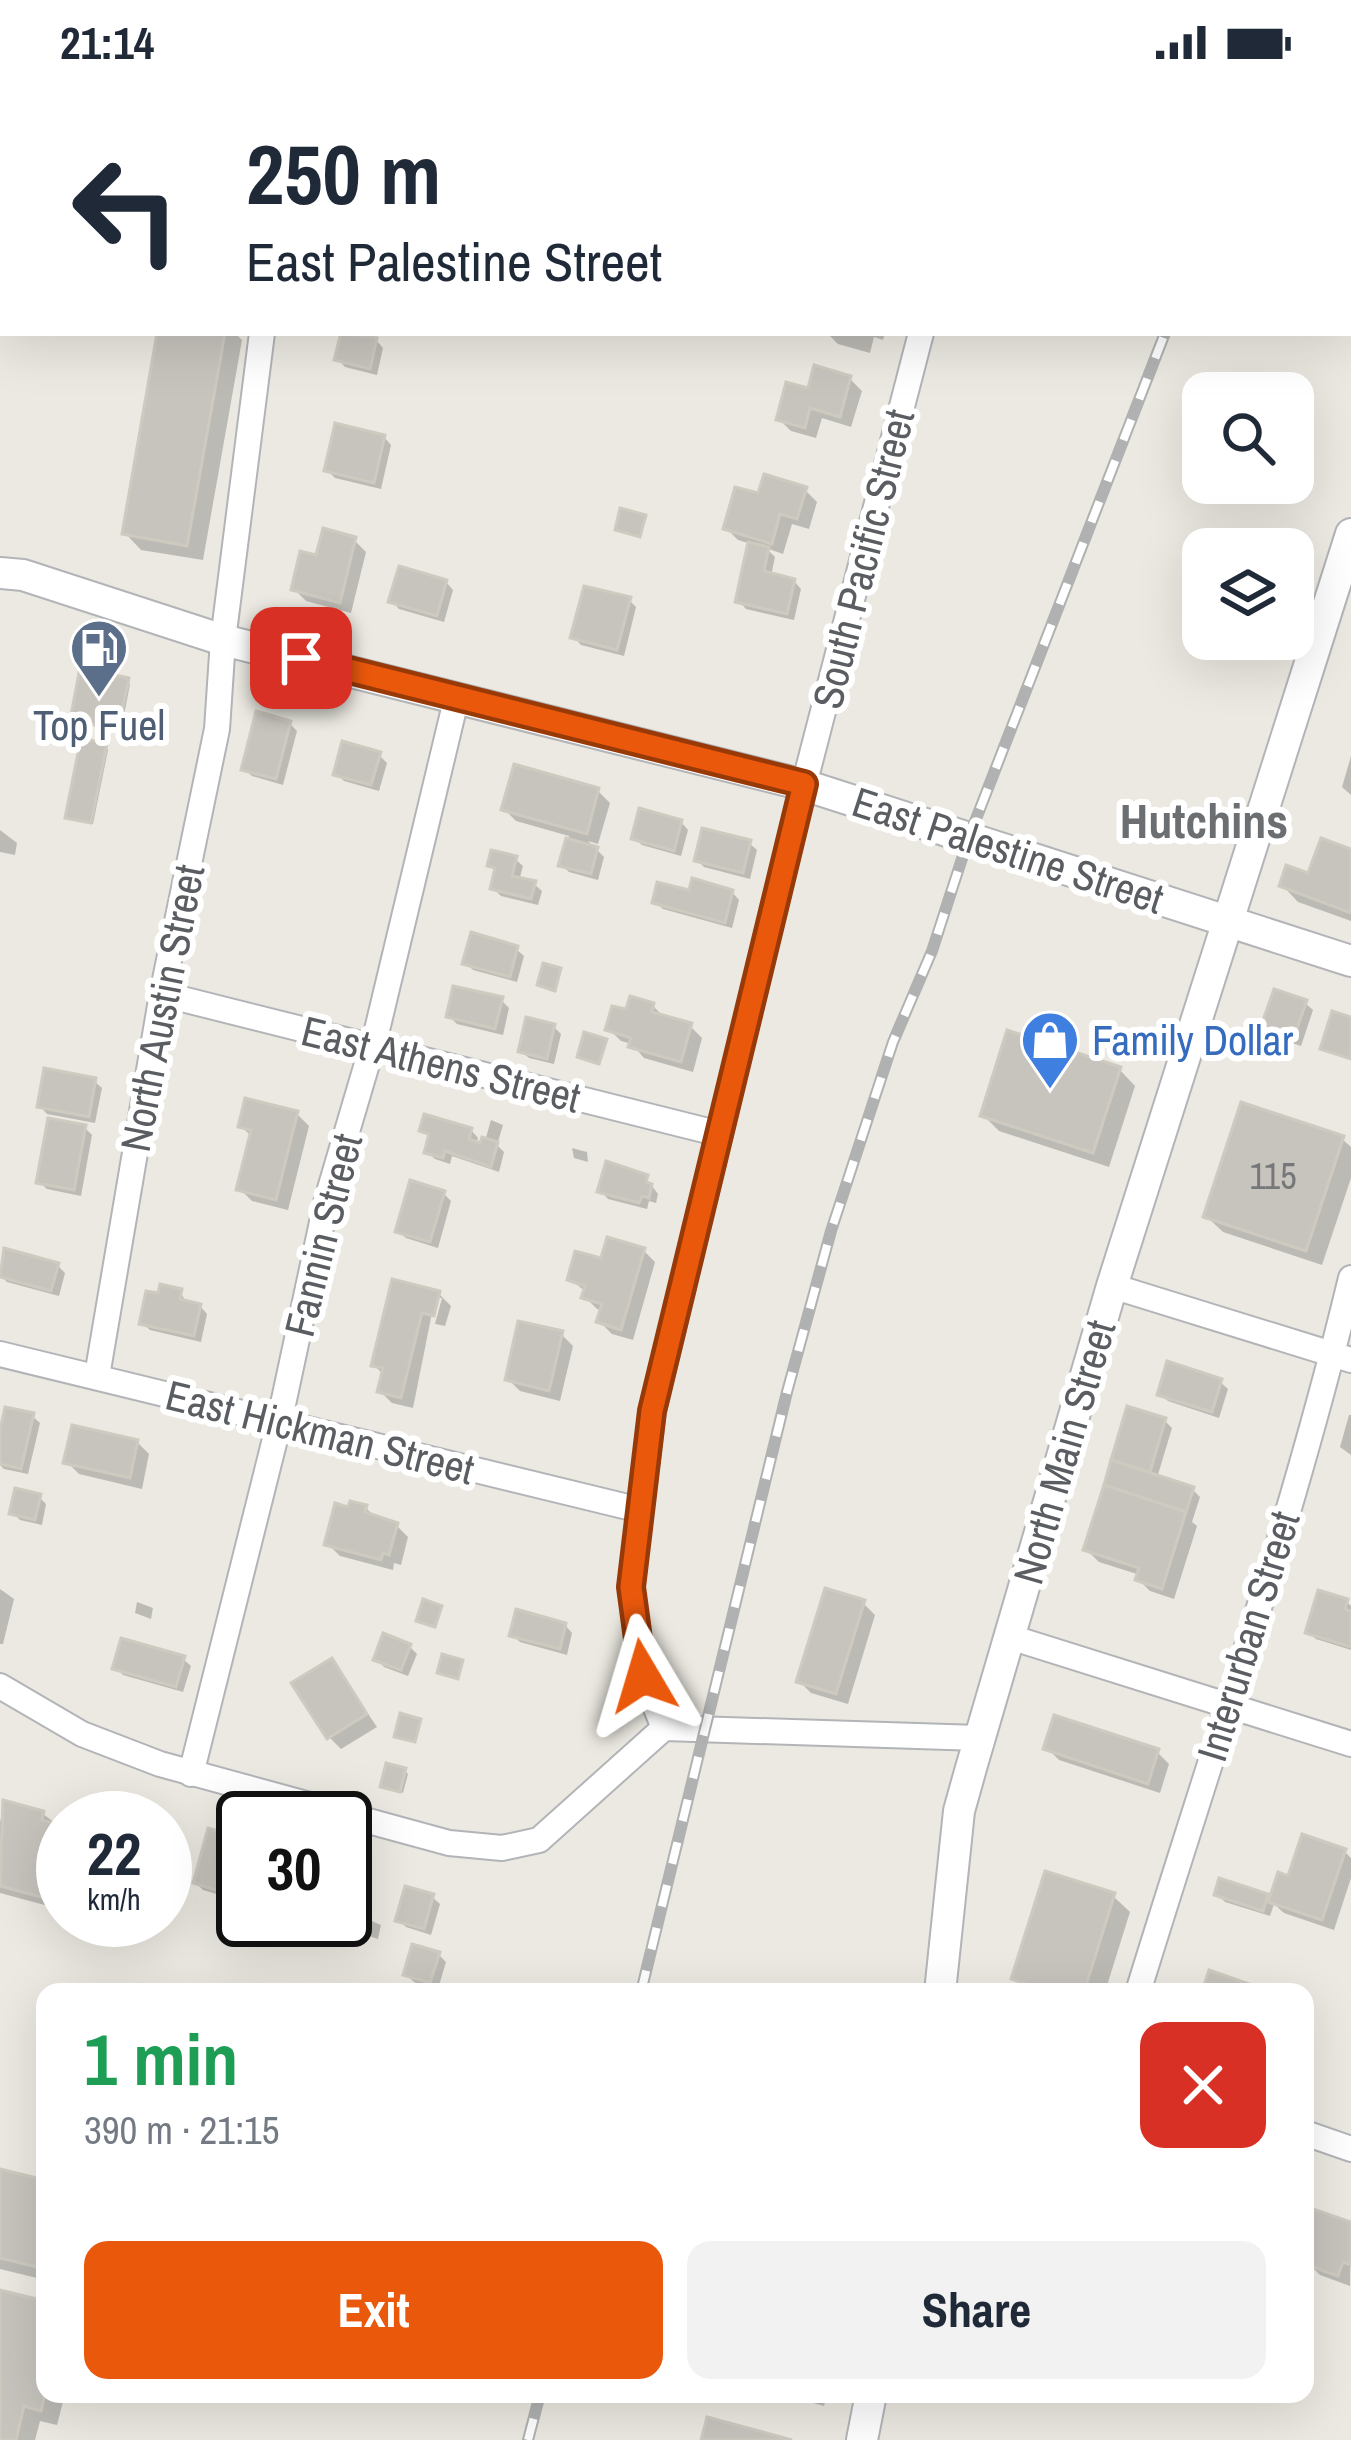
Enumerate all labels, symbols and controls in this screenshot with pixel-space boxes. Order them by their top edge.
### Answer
text: 21:14 [60,12,154,73]
text: 250 m [246,117,441,230]
icon: left [48,132,204,288]
text: East Palestine Street [246,225,662,298]
map controls [1182,372,1314,660]
button: search [1182,372,1314,504]
street label: South Pacific Street [799,404,927,714]
button: layers [1182,528,1314,660]
pin [250,607,352,709]
fuel station icon: Top Fuel [68,617,130,699]
icon: arrive [268,625,334,691]
place label: Top Fuel [33,697,165,753]
street label: East Palestine Street [845,773,1171,927]
district label: Hutchins [1120,788,1288,853]
street label: North Austin Street [107,860,217,1156]
street label: East Athens Street [296,1002,586,1126]
shop icon: Family Dollar [1019,1009,1081,1091]
place label: Family Dollar [1092,1012,1294,1068]
street label: Fannin Street [271,1128,375,1342]
house number: 115 [1249,1152,1297,1200]
street label: North Main Street [1000,1314,1128,1590]
street label: East Hickman Street [160,1367,480,1497]
street label: Interurban Street [1183,1504,1313,1768]
position arrow [580,1613,706,1739]
speed limit sign: 30 [216,1791,372,1947]
text: 22 [87,1813,141,1894]
text: km/h [87,1879,141,1919]
text: 1 min [84,2010,238,2107]
button: close [1140,2022,1266,2148]
text: 390 m · 21:15 [84,2104,280,2156]
button: Exit [84,2241,663,2379]
button: Share [687,2241,1266,2379]

